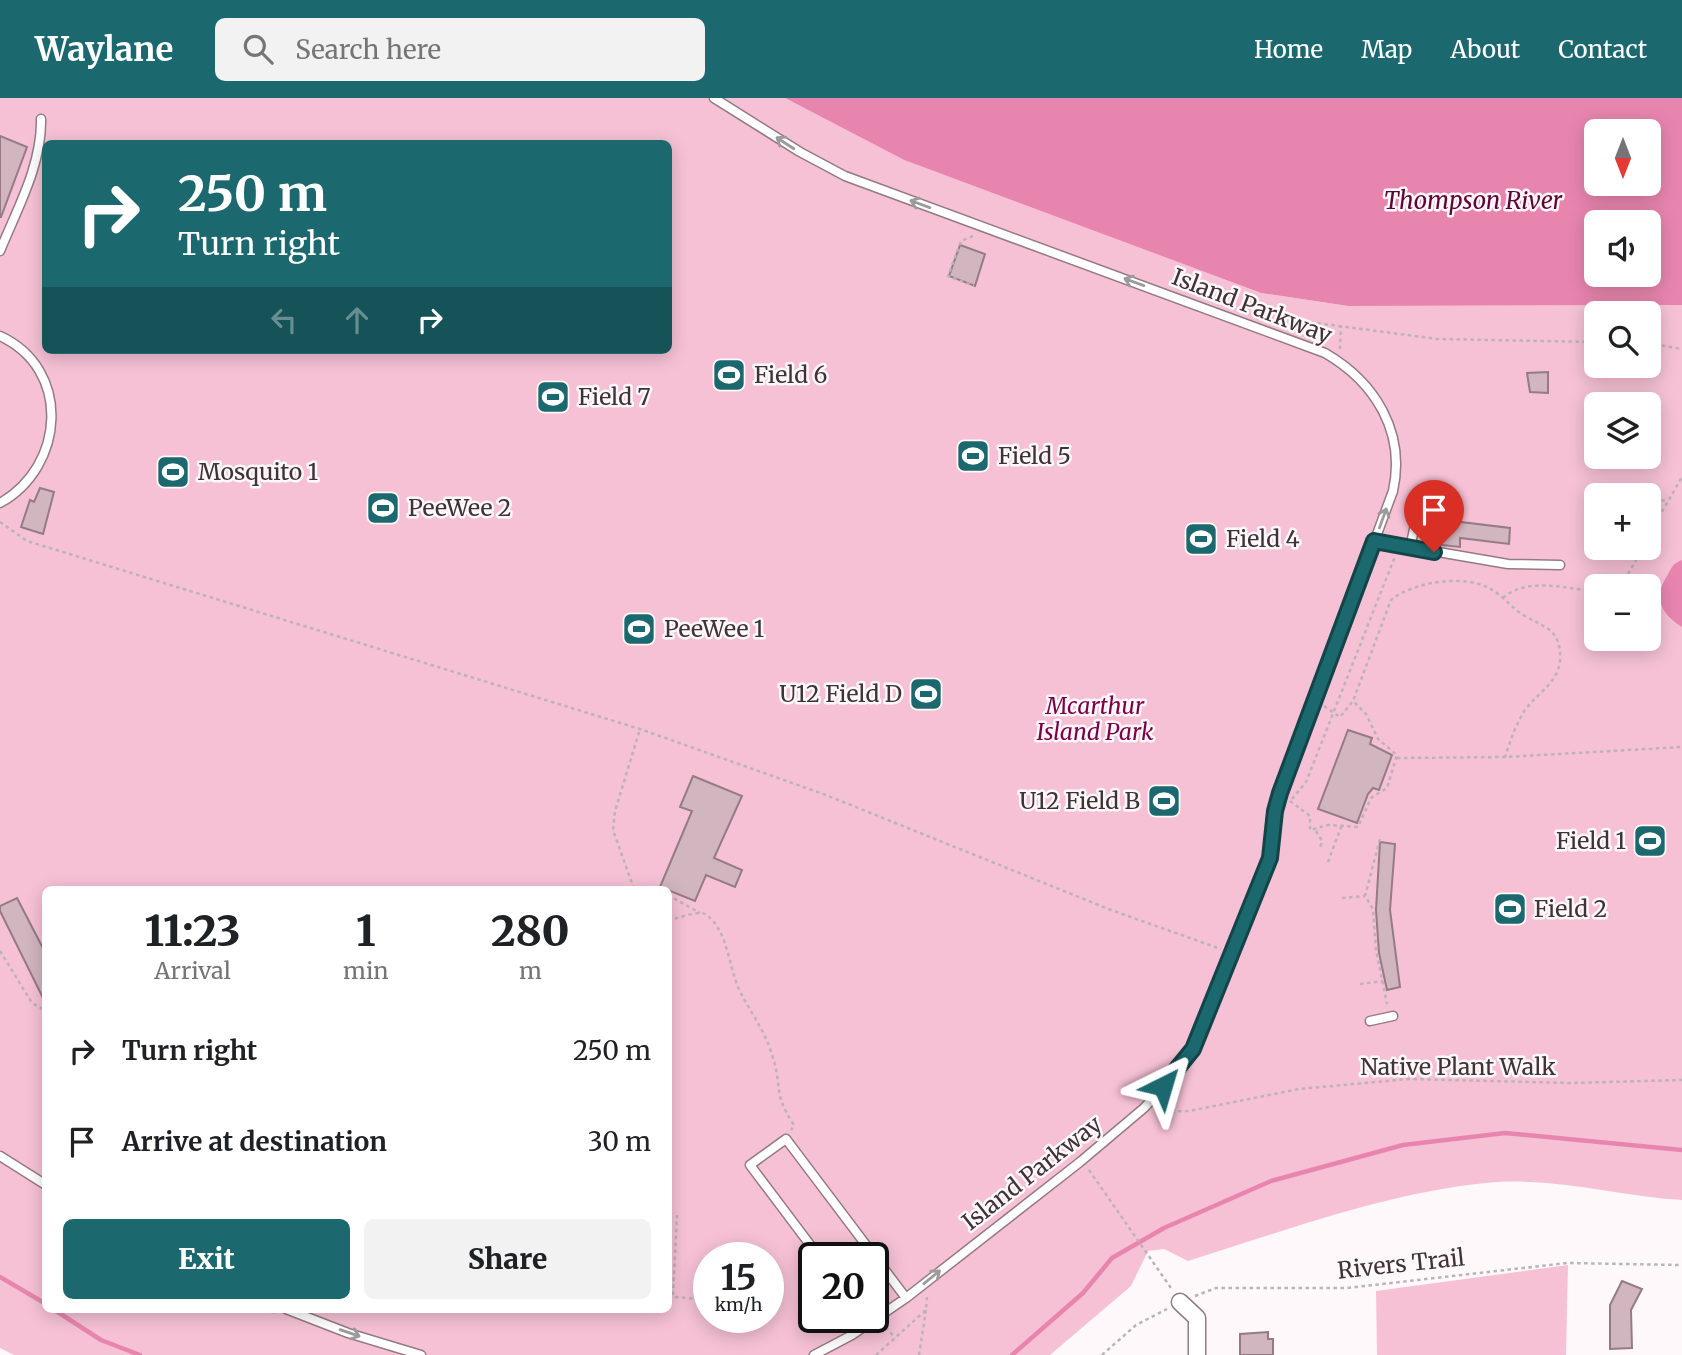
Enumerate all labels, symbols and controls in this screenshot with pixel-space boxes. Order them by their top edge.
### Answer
search box [215,18,705,81]
text: Waylane [35,29,173,70]
icon: search [239,30,277,68]
text: Search here [295,33,441,66]
text: Home [1254,34,1323,65]
text: Map [1361,34,1412,65]
text: About [1450,34,1520,65]
text: Contact [1558,34,1647,65]
north arrow [1584,119,1661,196]
map controls [1584,119,1661,651]
one-way arrow [776,136,796,150]
text: 250 m [178,163,327,224]
icon: right [63,168,154,259]
water label: Thompson River [1384,185,1564,216]
one-way arrow [910,197,932,210]
button: sound [1584,210,1661,287]
text: Turn right [178,224,340,264]
street label: Island Parkway [1168,262,1337,350]
one-way arrow [1123,275,1145,287]
icon: left [265,301,303,339]
icon: ahead [338,301,376,339]
icon: right [411,301,449,339]
button: search [1584,301,1661,378]
sports icon: Field 6 [710,356,748,394]
place label: Field 6 [754,360,827,389]
sports icon: Field 7 [534,378,572,416]
place label: Field 7 [578,382,651,411]
button: layers [1584,392,1661,469]
sports icon: Field 5 [954,437,992,475]
place label: Field 5 [998,441,1071,470]
sports icon: Mosquito 1 [154,453,192,491]
place label: Mosquito 1 [198,457,318,486]
pin [1404,480,1464,552]
button: + [1584,483,1661,560]
sports icon: PeeWee 2 [364,489,402,527]
icon: arrive [1415,491,1453,529]
place label: PeeWee 2 [408,493,512,522]
one-way arrow [1377,508,1390,530]
sports icon: Field 4 [1182,520,1220,558]
place label: Field 4 [1226,524,1300,553]
button: − [1584,574,1661,651]
sports icon: PeeWee 1 [620,610,658,648]
place label: PeeWee 1 [664,614,764,643]
sports icon: U12 Field D [907,675,945,713]
place label: U12 Field D [779,679,902,708]
park label: Mcarthur Island Park [1036,691,1154,746]
sports icon: U12 Field B [1145,782,1183,820]
place label: U12 Field B [1019,786,1140,815]
sports icon: Field 1 [1631,822,1669,860]
place label: Field 1 [1556,826,1626,855]
sports icon: Field 2 [1491,890,1529,928]
place label: Field 2 [1534,894,1607,923]
text: 11:23 [144,905,241,957]
text: 1 [356,905,376,957]
text: 280 [491,905,570,957]
text: Arrival [154,956,231,985]
text: min [343,956,389,985]
text: m [519,956,542,985]
icon: right [63,1032,101,1070]
text: Turn right [122,1034,257,1067]
text: 250 m [573,1034,651,1067]
position arrow [1126,1049,1200,1123]
street label: Native Plant Walk [1360,1052,1556,1081]
street label: Island Parkway [956,1109,1108,1236]
icon: arrive [63,1123,101,1161]
text: Arrive at destination [122,1125,387,1158]
text: 30 m [588,1125,651,1158]
button: Exit [63,1219,350,1299]
button: Share [364,1219,651,1299]
speed limit sign: 20 [798,1242,889,1333]
street label: Rivers Trail [1336,1242,1466,1285]
text: 15 [721,1256,756,1300]
one-way arrow [923,1270,941,1285]
text: km/h [715,1293,762,1316]
one-way arrow [339,1327,361,1340]

